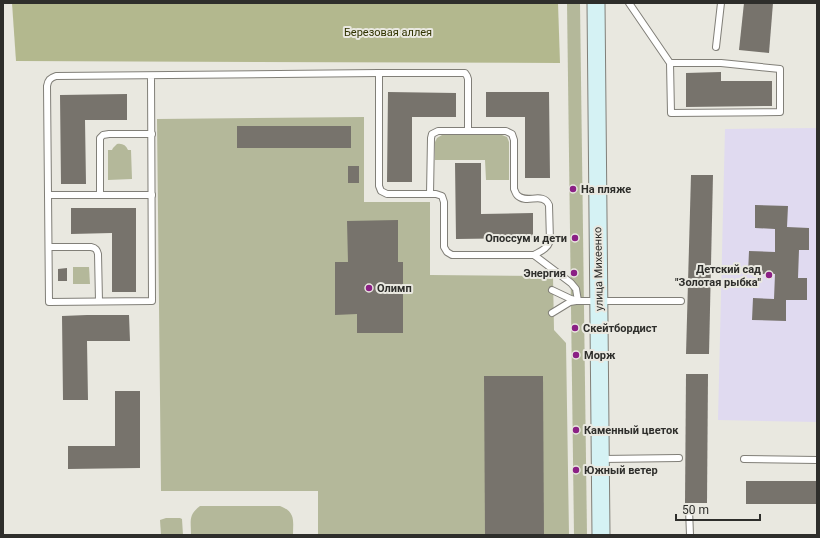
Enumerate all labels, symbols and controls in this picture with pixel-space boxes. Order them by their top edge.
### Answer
park label: Березовая аллея [344,26,432,39]
place label: На пляже [581,183,631,196]
marker: На пляже [568,184,578,194]
street label: улица Михеенко [591,227,606,311]
place label: Опоссум и дети [485,232,567,245]
marker: Опоссум и дети [570,233,580,243]
place label: Детский сад "Золотая рыбка" [675,263,761,289]
place label: Энергия [524,267,566,280]
marker: Энергия [569,268,579,278]
marker: Детский сад "Золотая рыбка" [764,270,774,280]
place label: Олимп [377,282,412,295]
marker: Олимп [364,283,374,293]
place label: Скейтбордист [583,322,657,335]
marker: Скейтбордист [570,323,580,333]
place label: Морж [584,349,616,362]
marker: Морж [571,350,581,360]
place label: Каменный цветок [584,424,679,437]
marker: Каменный цветок [571,425,581,435]
place label: Южный ветер [584,464,658,477]
marker: Южный ветер [571,465,581,475]
scale bar [676,496,760,522]
text: 50 m [682,503,709,517]

